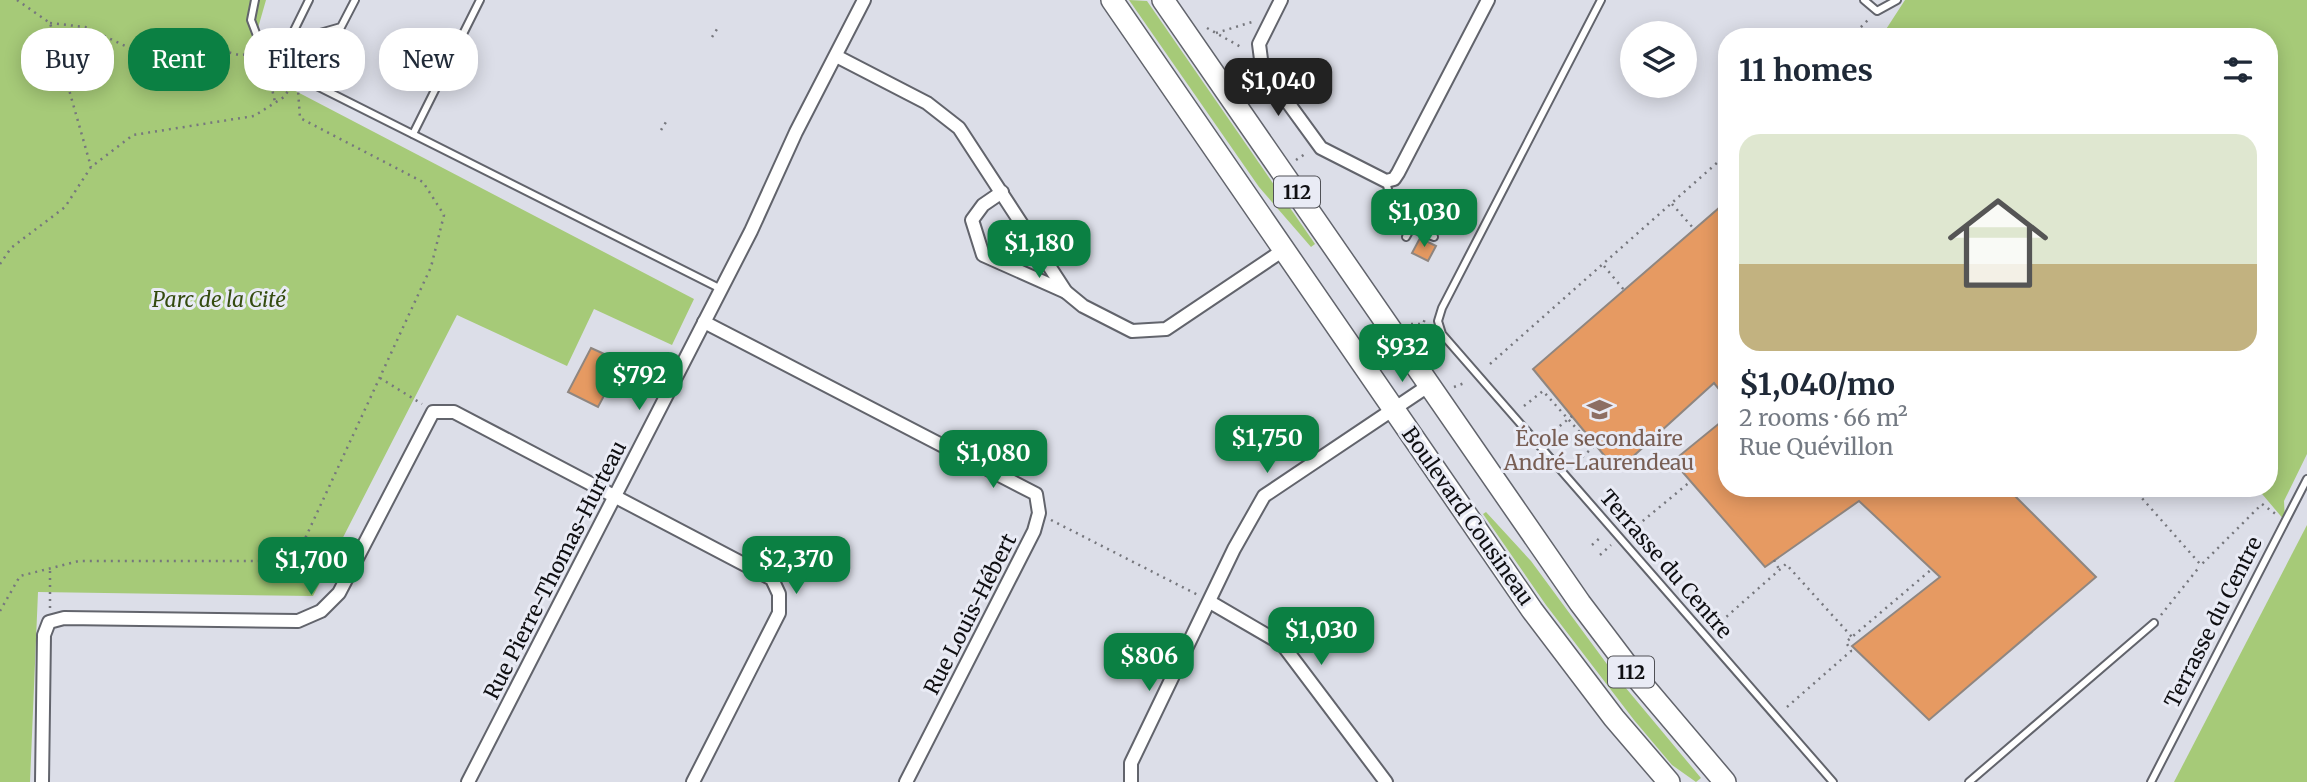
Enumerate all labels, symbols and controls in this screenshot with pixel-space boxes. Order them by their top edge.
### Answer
map controls [1620,21,1697,98]
button: layers [1620,21,1697,98]
chip: Buy [21,28,114,91]
chip: Rent [128,28,230,91]
chip: Filters [244,28,365,91]
chip: New [379,28,478,91]
text: 11 homes [1739,51,1873,89]
icon: filters [2219,51,2257,89]
pin: $1,040 [1221,58,1335,118]
text: $1,040 [1240,66,1316,95]
road number: 112 [1274,176,1320,208]
icon: home [1935,180,2061,306]
pin: $1,030 [1367,190,1481,249]
text: $1,030 [1387,197,1461,226]
pin: $1,180 [982,220,1096,280]
text: $1,180 [1004,228,1074,257]
park label: Parc de la Cité [152,286,286,313]
pin: $932 [1361,324,1443,384]
text: $932 [1375,332,1429,361]
pin: $792 [598,352,680,412]
text: $792 [612,360,666,389]
text: $1,040/mo [1739,365,1895,403]
school or university icon: École secondaire André-Laurendeau [1585,395,1613,423]
text: 2 rooms · 66 m² [1739,403,1908,432]
pin: $1,750 [1210,416,1324,475]
street label: Boulevard Cousineau [1396,422,1540,610]
text: $1,750 [1231,423,1303,452]
place label: École secondaire André-Laurendeau [1503,424,1694,476]
pin: $1,080 [936,430,1050,490]
text: Rue Quévillon [1739,432,1893,461]
street label: Rue Pierre-Thomas-Hurteau [478,436,632,704]
text: $1,080 [955,438,1031,467]
street label: Terrasse du Centre [1594,484,1738,644]
street label: Rue Louis-Hébert [918,529,1022,699]
street label: Terrasse du Centre [2158,532,2268,712]
pin: $2,370 [739,536,853,596]
pin: $1,700 [254,538,368,597]
text: $2,370 [758,544,834,573]
text: $1,700 [274,545,348,574]
pin: $1,030 [1264,608,1378,667]
text: $1,030 [1284,615,1358,644]
pin: $806 [1108,634,1190,693]
text: $806 [1120,641,1178,670]
road number: 112 [1608,656,1654,688]

